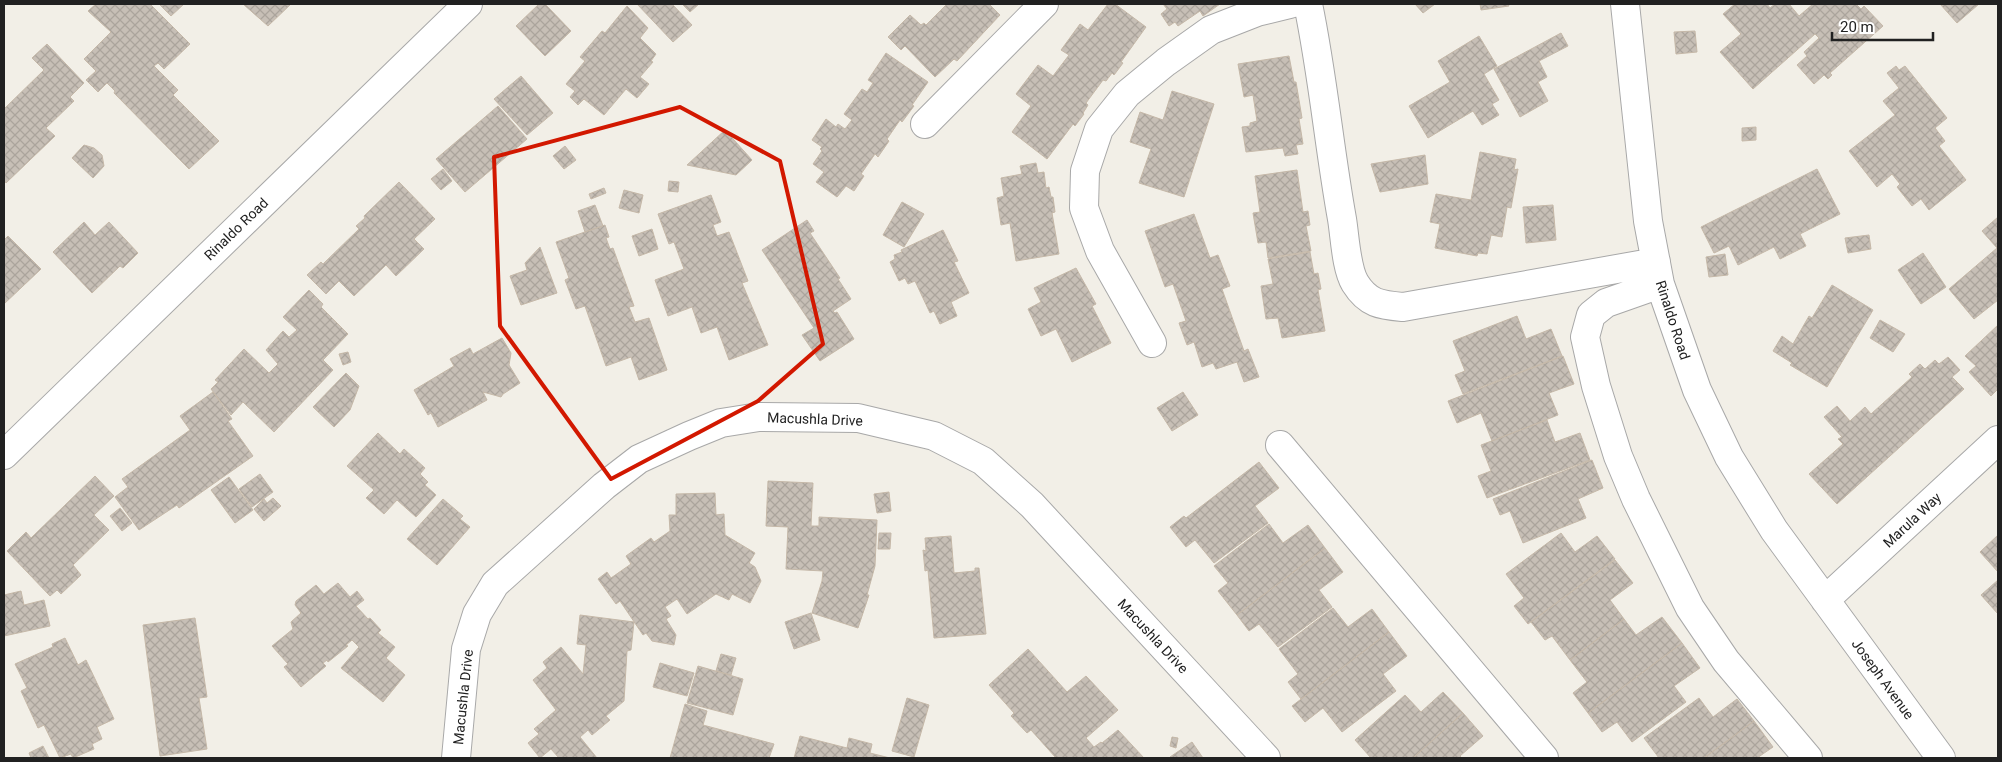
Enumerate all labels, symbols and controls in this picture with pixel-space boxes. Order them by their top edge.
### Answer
scale bar [1832,10,1933,42]
text: 20 m [1840,18,1874,36]
street label: Rinaldo Road [201,195,271,263]
street label: Rinaldo Road [1653,278,1693,362]
street label: Macushla Drive [767,409,863,429]
street label: Marula Way [1880,489,1944,551]
street label: Macushla Drive [1114,596,1192,676]
street label: Joseph Avenue [1849,636,1917,722]
street label: Macushla Drive [450,649,476,745]

